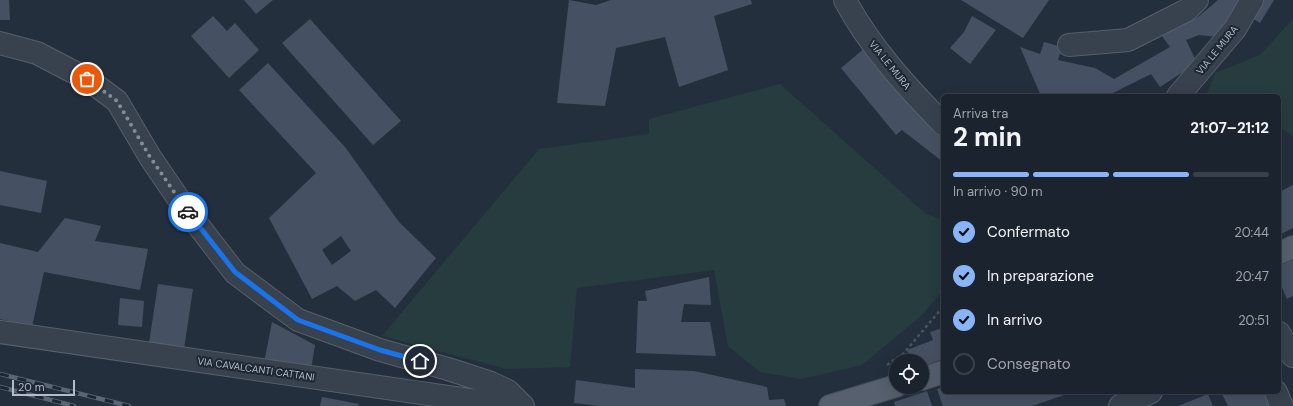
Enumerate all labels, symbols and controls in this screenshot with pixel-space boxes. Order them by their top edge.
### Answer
street label: VIA LE MURA [1193,23,1241,77]
street label: VIA LE MURA [866,38,914,92]
pin [70,62,104,96]
icon: bag [76,68,98,90]
text: Arriva tra [953,105,1008,122]
text: 21:07–21:12 [1190,118,1269,138]
text: 2 min [953,120,1022,154]
text: In arrivo · 90 m [953,183,1043,200]
courier [168,192,208,232]
icon: car [177,201,199,223]
icon: check [953,221,975,243]
text: Confermato [987,222,1070,242]
text: 20:44 [1234,224,1269,241]
icon: check [953,265,975,287]
text: In preparazione [987,266,1094,286]
text: 20:47 [1235,268,1269,285]
icon: check [953,309,975,331]
text: In arrivo [987,310,1042,330]
text: 20:51 [1238,312,1269,329]
pin [403,344,437,378]
icon: home [409,350,431,372]
street label: VIA CAVALCANTI CATTANI [197,354,315,384]
map controls [889,354,929,394]
button: locate [889,354,929,394]
text: Consegnato [987,354,1071,374]
scale bar [12,378,75,397]
text: 20 m [18,380,44,394]

